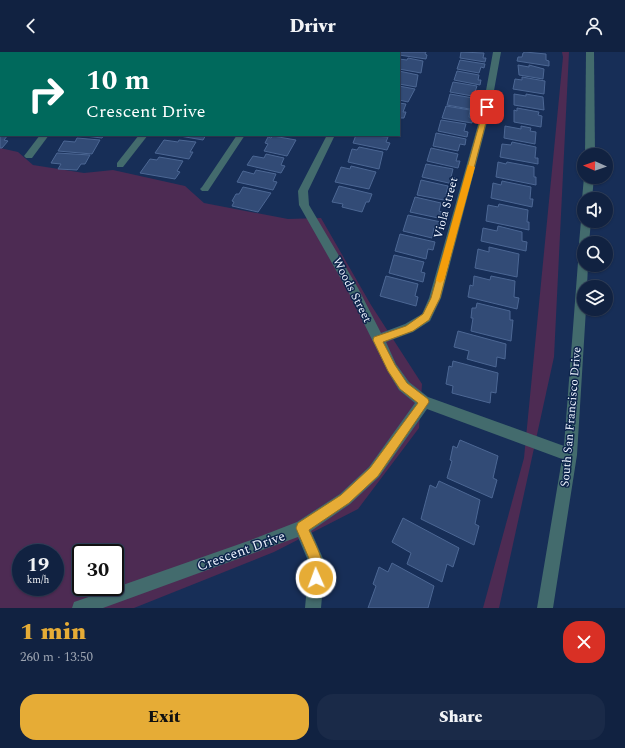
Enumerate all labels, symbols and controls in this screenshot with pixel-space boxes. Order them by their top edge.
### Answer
text: Drivr [290,13,335,40]
icon: back [20,15,42,37]
icon: person [583,15,605,37]
text: 10 m [86,59,150,102]
icon: right [20,68,72,120]
pin [470,90,504,124]
icon: arrive [476,96,498,118]
text: Crescent Drive [86,98,205,125]
north arrow [577,148,613,184]
map controls [577,148,613,316]
street label: Viola Street [429,175,463,241]
button: sound [577,192,613,228]
button: search [577,236,613,272]
street label: Woods Street [327,254,377,326]
button: layers [577,280,613,316]
street label: South San Francisco Drive [555,346,587,488]
street label: Crescent Drive [194,525,288,577]
speed limit sign: 30 [72,544,124,596]
text: 19 [27,550,49,580]
position arrow [295,557,337,599]
text: km/h [27,572,49,588]
text: 1 min [20,614,86,650]
button: close [563,621,605,663]
text: 260 m · 13:50 [20,647,93,667]
button: Exit [20,694,309,740]
button: Share [317,694,605,740]

